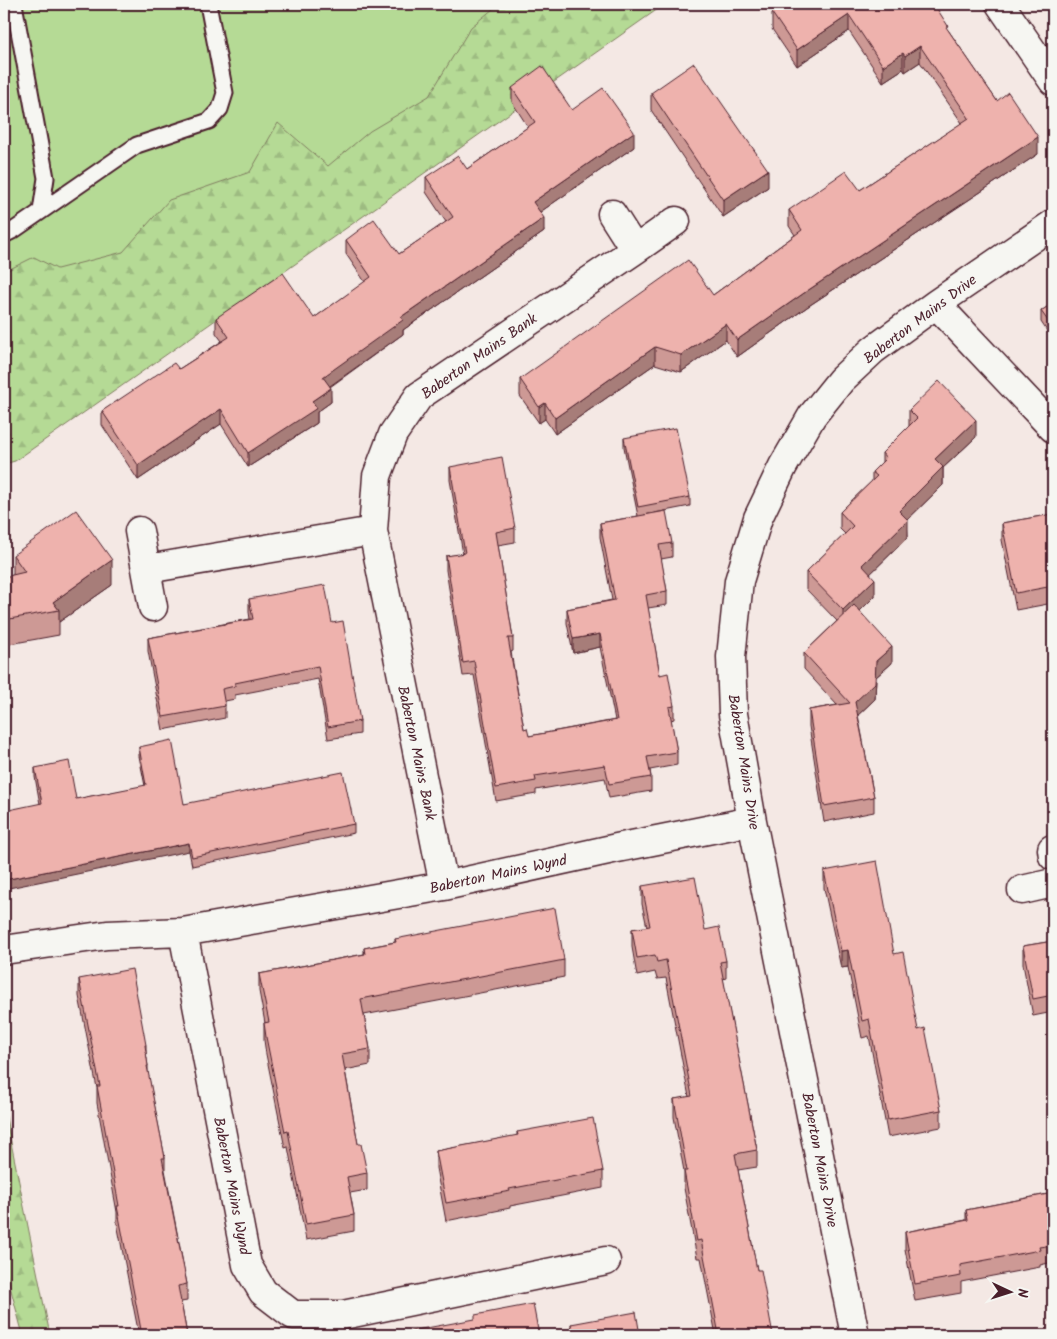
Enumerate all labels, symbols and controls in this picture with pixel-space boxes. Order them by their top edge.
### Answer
street label: Baberton Mains Drive [859,269,983,371]
street label: Baberton Mains Bank [416,307,543,406]
street label: Baberton Mains Bank [390,684,442,824]
street label: Baberton Mains Drive [720,693,766,832]
street label: Baberton Mains Wynd [427,849,570,901]
street label: Baberton Mains Drive [794,1091,844,1230]
street label: Baberton Mains Wynd [206,1115,256,1258]
north arrow [984,1266,1034,1316]
text: N [1011,1288,1033,1298]

